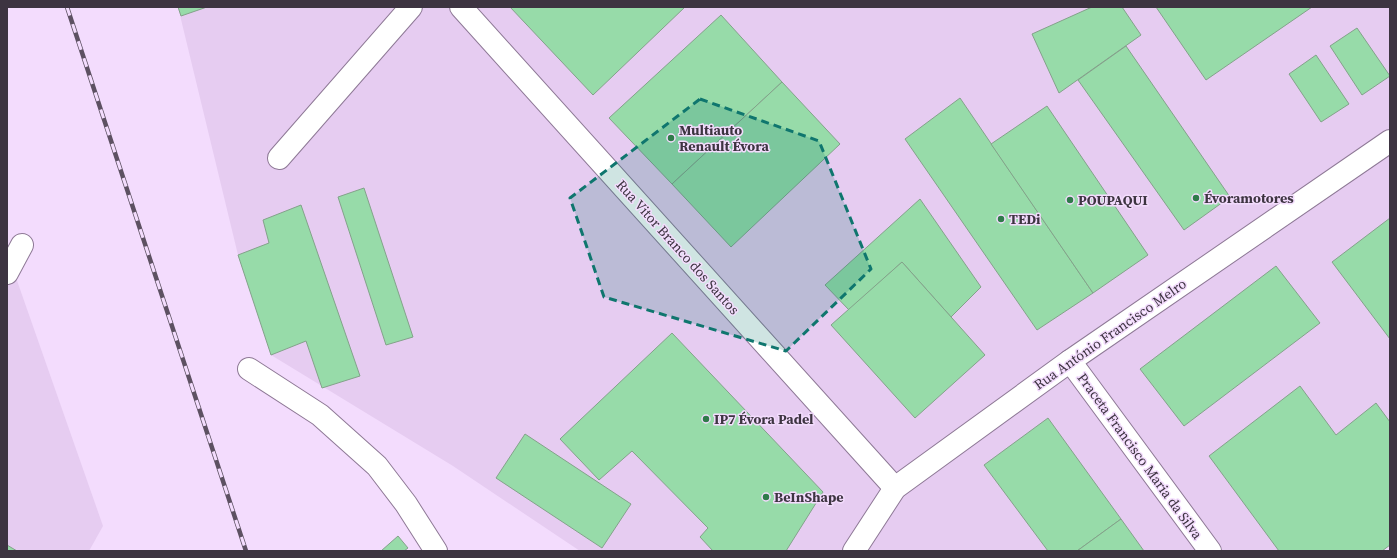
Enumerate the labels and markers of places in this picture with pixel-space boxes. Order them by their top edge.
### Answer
place label: Multiauto Renault Évora [679,120,769,156]
marker: Multiauto Renault Évora [666,133,676,143]
place label: Évoramotores [1204,188,1294,208]
place label: POUPAQUI [1078,190,1148,210]
marker: Évoramotores [1191,193,1201,203]
marker: POUPAQUI [1065,195,1075,205]
place label: TEDi [1009,209,1041,229]
marker: TEDi [996,214,1006,224]
place label: IP7 Évora Padel [714,409,814,429]
marker: IP7 Évora Padel [701,414,711,424]
place label: BeInShape [774,487,844,507]
marker: BeInShape [761,492,771,502]

